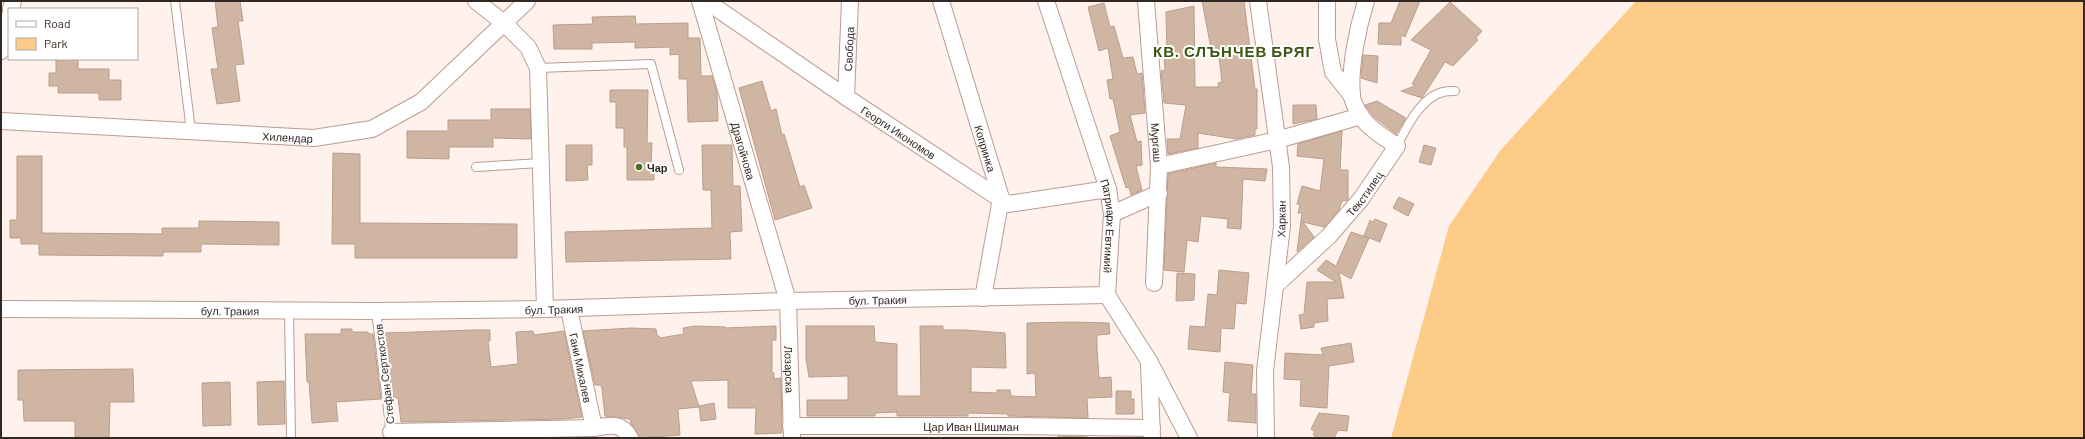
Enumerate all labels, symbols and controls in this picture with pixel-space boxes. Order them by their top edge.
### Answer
legend [8,8,138,60]
text: Road [44,16,71,30]
street label: Свобода [841,26,855,72]
text: Park [44,36,68,50]
district label: КВ. СЛЪНЧЕВ БРЯГ [1153,42,1315,60]
street label: Георги Икономов [859,103,939,161]
street label: Драгойчова [729,120,759,182]
street label: Мургаш [1149,122,1165,163]
street label: Копринка [973,123,999,174]
street label: Хилендар [262,129,313,144]
place label: Чар [647,161,668,174]
marker: Чар [634,162,644,172]
street label: Текстилец [1343,168,1385,218]
street label: Патриарх Евтимий [1099,177,1119,274]
street label: Харкан [1274,200,1288,238]
street label: бул. Тракия [849,292,907,306]
street label: бул. Тракия [525,301,583,316]
street label: бул. Тракия [201,304,259,317]
street label: Стефан Серткостов [371,323,397,425]
street label: Гани Михалев [568,332,595,404]
street label: Лозарска [783,346,797,394]
street label: Цар Иван Шишман [923,419,1019,433]

